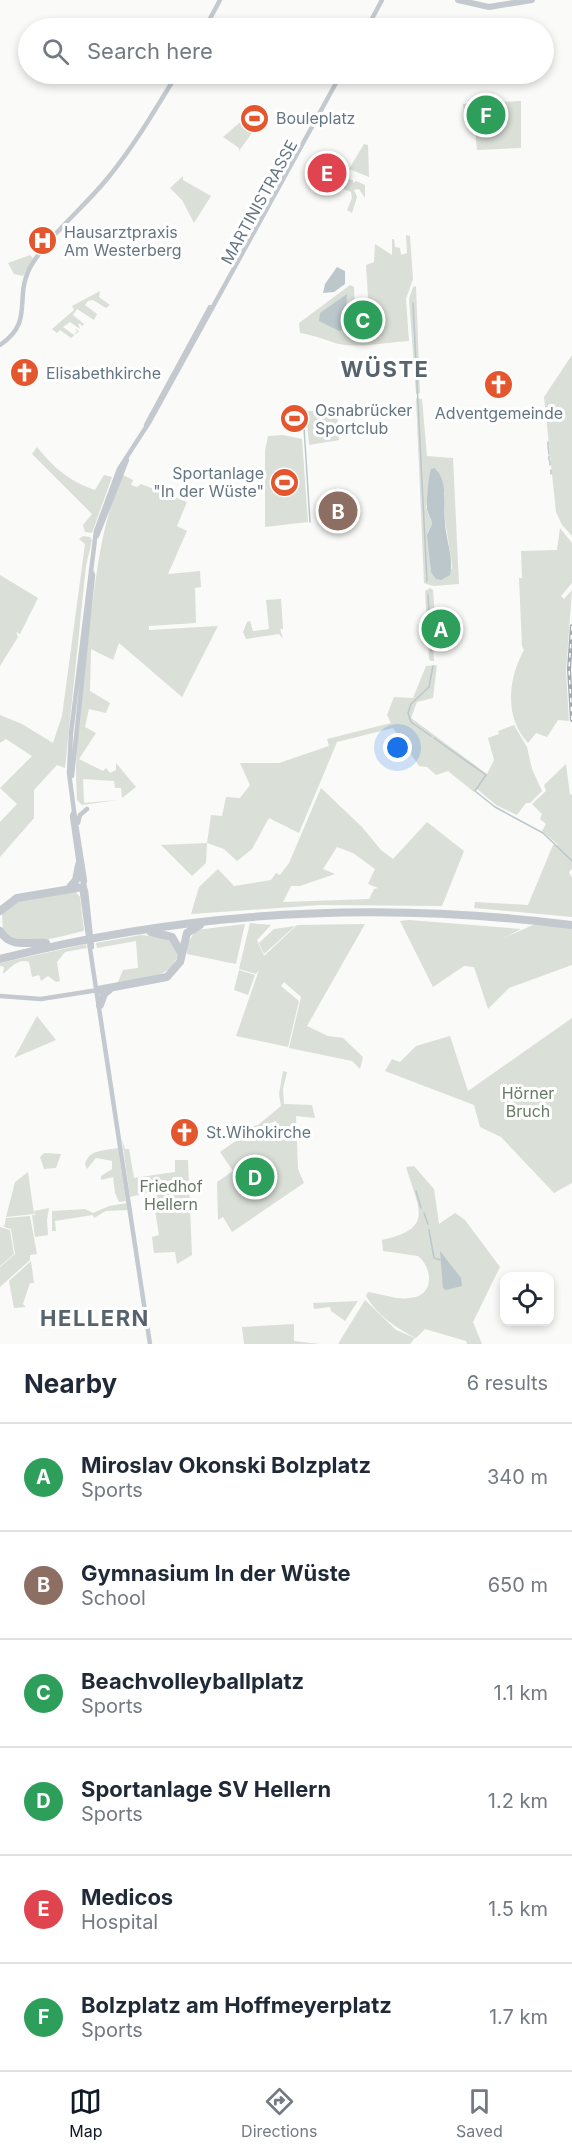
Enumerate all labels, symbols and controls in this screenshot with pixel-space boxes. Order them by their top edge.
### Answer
search box [18,18,554,84]
icon: search [39,35,72,68]
text: Search here [87,38,213,64]
pin: F [466,92,506,138]
sports icon: Bouleplatz [239,102,271,134]
place label: Bouleplatz [276,108,355,128]
street label: MARTINISTRASSE [217,136,301,268]
pin: E [308,150,346,195]
place label: Hausarztpraxis Am Westerberg [64,222,182,260]
hospital icon: Hausarztpraxis Am Westerberg [27,225,59,257]
pin: C [344,298,382,342]
district label: WÜSTE [341,356,429,382]
church icon: Elisabethkirche [9,357,41,389]
place label: Elisabethkirche [46,363,161,383]
church icon: Adventgemeinde [483,369,515,401]
place label: Osnabrücker Sportclub [315,400,412,438]
sports icon: Osnabrücker Sportclub [278,403,310,435]
place label: Adventgemeinde [435,403,563,423]
place label: Sportanlage "In der Wüste" [153,463,264,501]
sports icon: Sportanlage "In der Wüste" [269,466,301,498]
pin: B [318,488,358,534]
pin: A [422,606,460,652]
your location [383,733,412,762]
park label: Hörner Bruch [502,1083,554,1121]
church icon: St.Wihokirche [169,1116,201,1148]
place label: St.Wihokirche [206,1122,311,1142]
pin: D [236,1154,274,1200]
park label: Friedhof Hellern [139,1176,203,1214]
map controls [500,1272,554,1326]
button: locate [500,1272,554,1326]
district label: HELLERN [40,1305,150,1331]
text: Nearby [24,1368,117,1399]
text: 6 results [467,1371,548,1395]
text: Miroslav Okonski Bolzplatz [81,1452,371,1478]
text: A [36,1465,51,1489]
text: 340 m [487,1465,548,1489]
text: Sports [81,1478,143,1502]
text: Gymnasium In der Wüste [81,1560,351,1586]
text: B [37,1573,50,1597]
text: 650 m [488,1573,548,1597]
text: School [81,1586,146,1610]
text: Beachvolleyballplatz [81,1668,304,1694]
text: C [36,1681,51,1705]
text: 1.1 km [494,1681,548,1705]
text: Sports [81,1694,143,1718]
text: Sportanlage SV Hellern [81,1776,331,1802]
text: D [36,1789,51,1813]
text: 1.2 km [488,1789,548,1813]
text: Sports [81,1802,143,1826]
text: Medicos [81,1884,173,1910]
text: E [37,1897,50,1921]
text: 1.5 km [488,1897,548,1921]
text: Hospital [81,1910,158,1934]
text: Bolzplatz am Hoffmeyerplatz [81,1992,392,2018]
text: F [38,2005,49,2029]
text: 1.7 km [489,2005,548,2029]
text: Sports [81,2018,143,2042]
tab: Map [69,2085,103,2141]
tab: Directions [241,2085,317,2141]
tab: Saved [456,2085,503,2141]

